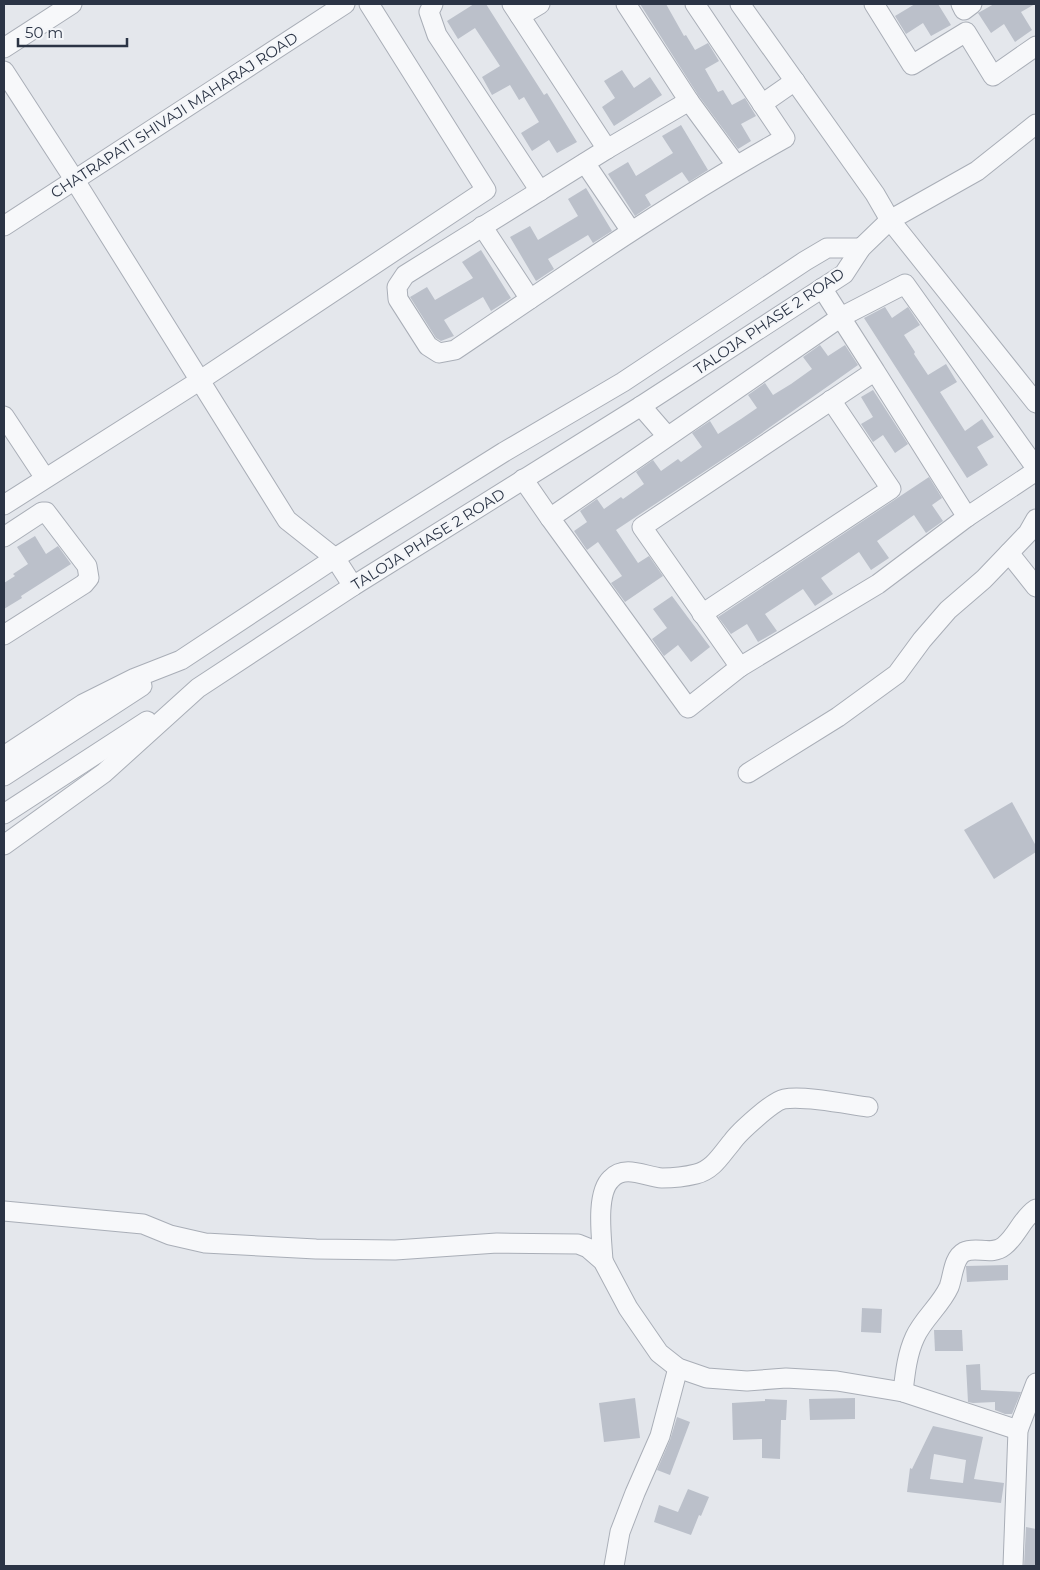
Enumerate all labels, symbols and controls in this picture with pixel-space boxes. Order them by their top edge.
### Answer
scale bar [18,15,126,47]
text: 50 m [25,23,63,42]
street label: CHATRAPATI SHIVAJI MAHARAJ ROAD [47,28,301,202]
street label: TALOJA PHASE 2 ROAD [690,264,848,378]
street label: TALOJA PHASE 2 ROAD [348,484,508,594]

